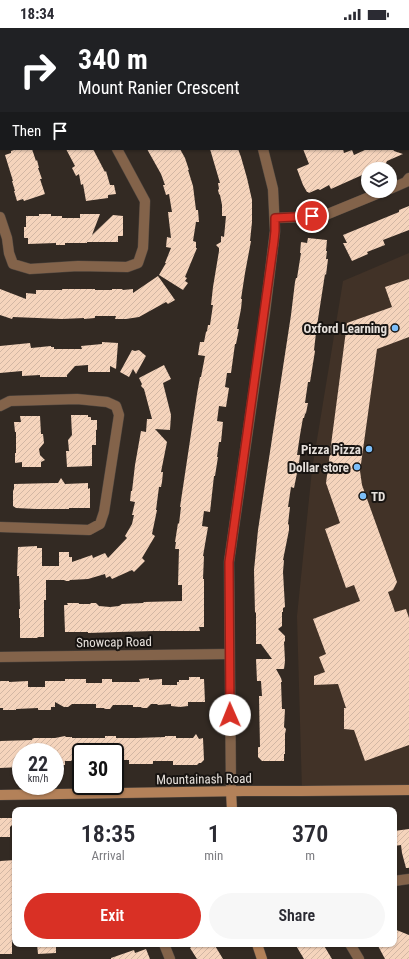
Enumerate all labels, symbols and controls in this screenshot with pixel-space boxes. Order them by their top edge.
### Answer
text: 18:34 [20,5,54,23]
text: 340 m [78,43,148,76]
icon: right [12,44,64,96]
text: Mount Ranier Crescent [78,77,240,98]
icon: arrive [49,120,71,142]
text: Then [12,122,41,140]
map controls [361,162,397,198]
button: layers [361,162,397,198]
pin [295,199,329,233]
icon: arrive [301,205,323,227]
place label: Oxford Learning [303,321,387,336]
marker: Oxford Learning [390,323,400,333]
place label: Pizza Pizza [301,442,361,457]
marker: Pizza Pizza [364,444,374,454]
place label: Dollar store [289,460,349,475]
marker: Dollar store [352,462,362,472]
place label: TD [371,489,385,504]
marker: TD [358,491,368,501]
street label: Snowcap Road [76,634,152,650]
position arrow [209,694,251,736]
speed limit sign: 30 [72,743,124,795]
text: 22 [28,752,48,776]
street label: Mountainash Road [156,771,252,787]
text: km/h [28,773,48,784]
text: 18:35 [81,820,135,848]
text: 1 [208,820,220,848]
text: 370 [292,820,328,848]
text: Arrival [92,848,125,863]
text: min [204,848,223,863]
text: m [305,848,315,863]
button: Exit [24,893,201,939]
button: Share [209,893,385,939]

